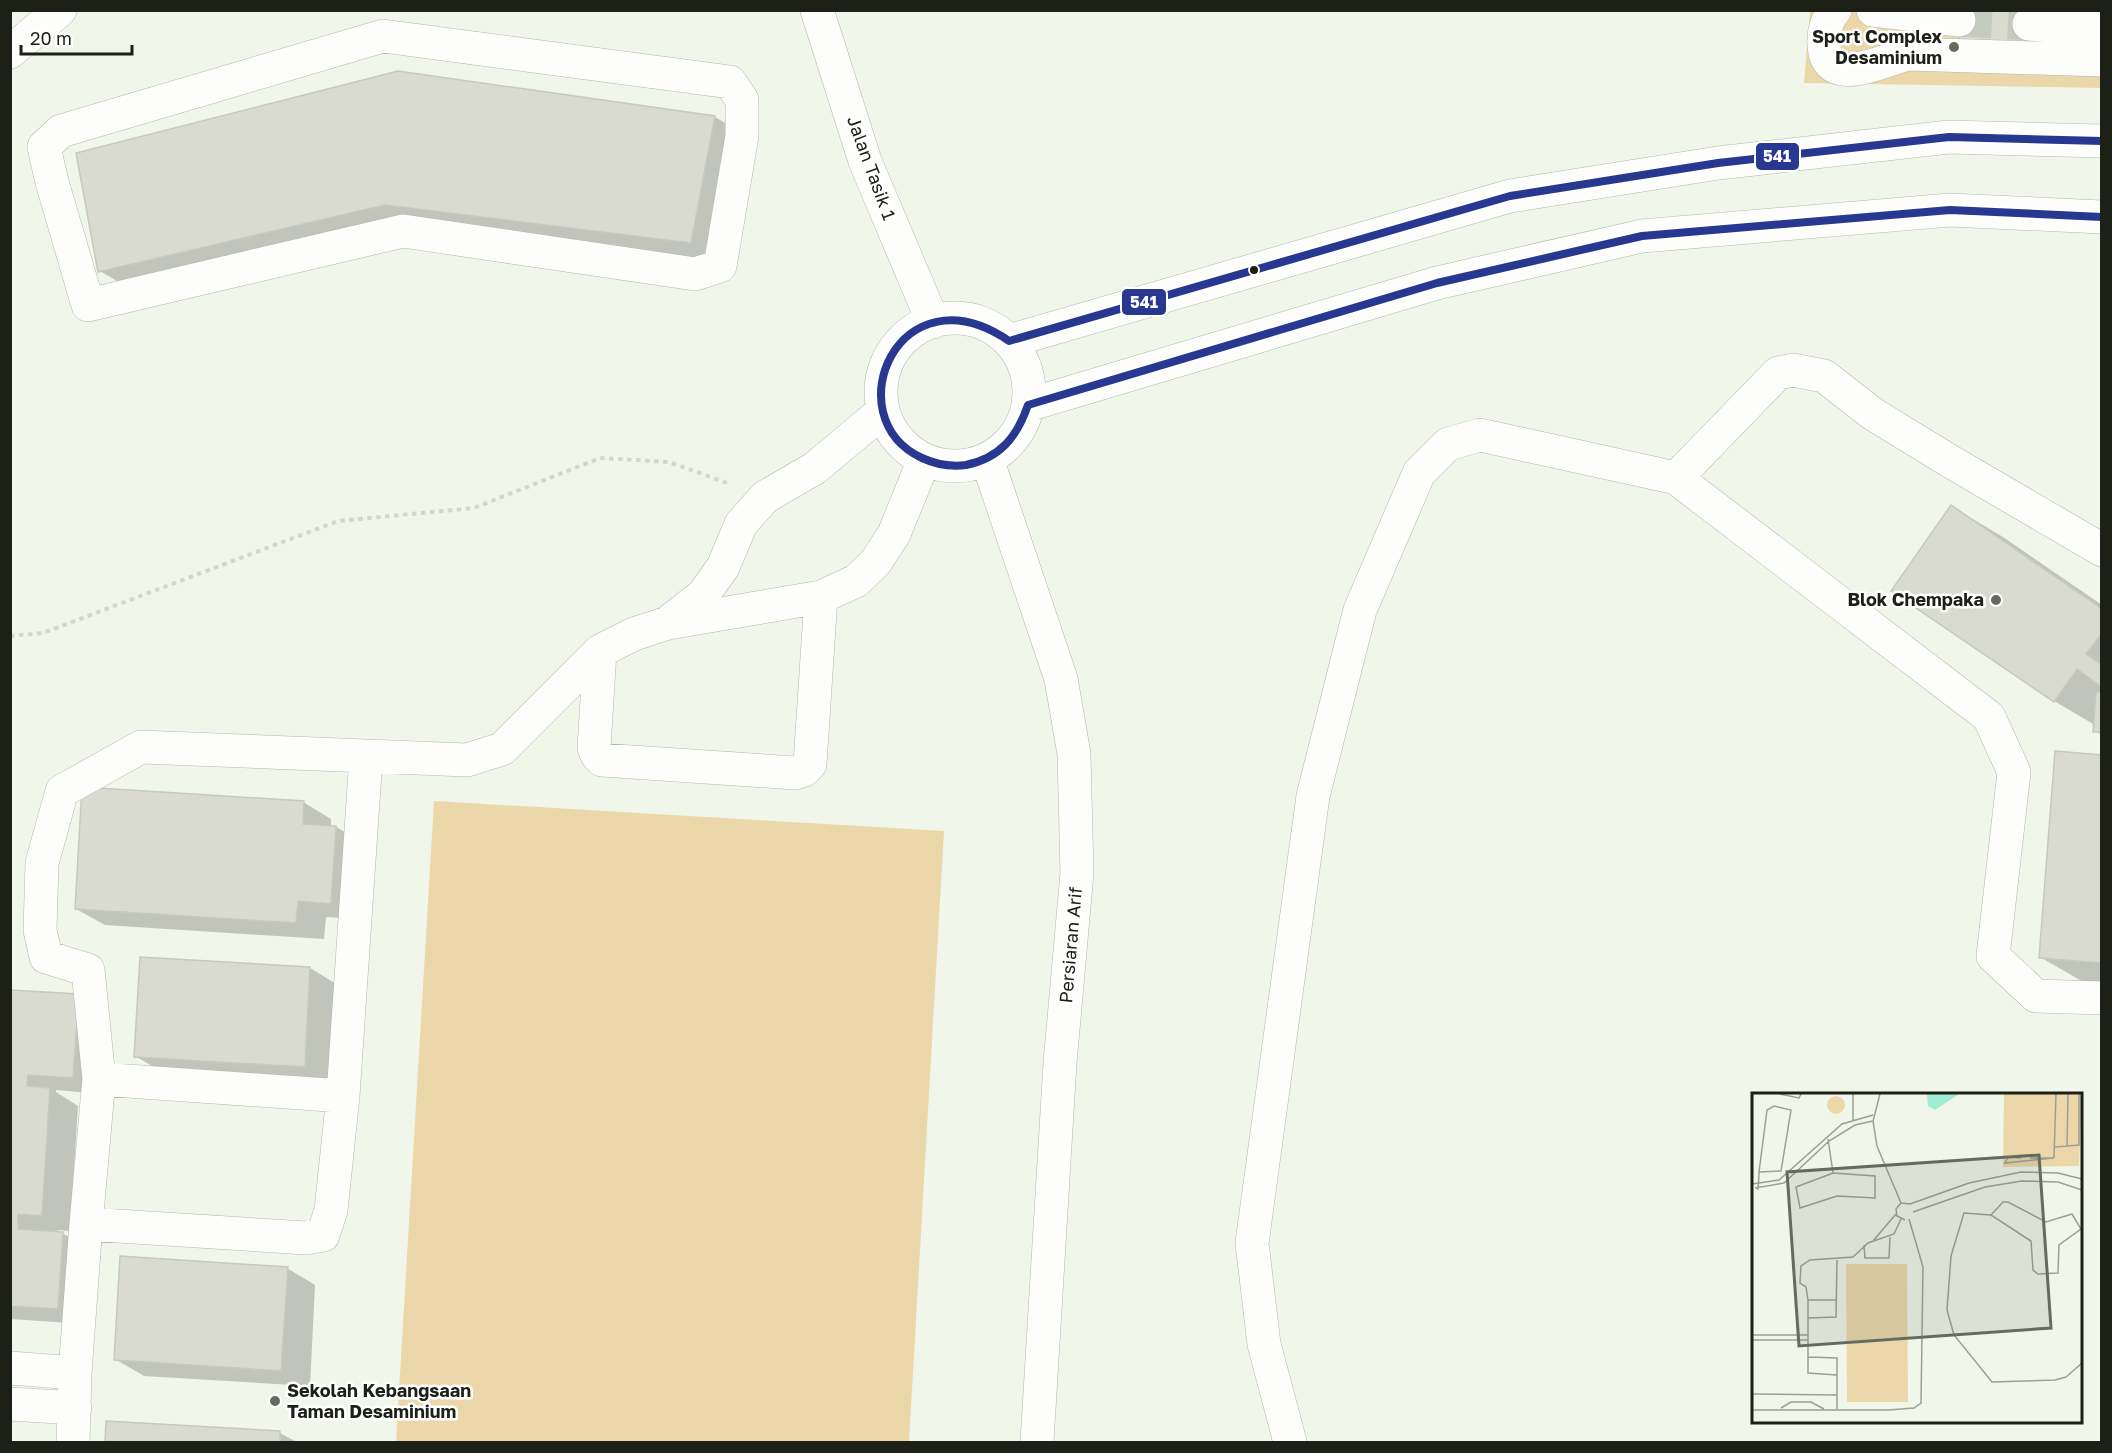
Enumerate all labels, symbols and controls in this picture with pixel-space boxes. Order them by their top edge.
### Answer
scale bar [21,18,132,56]
place label: Sport Complex Desaminium [1812,25,1943,68]
text: 20 m [30,27,72,49]
marker: Sport Complex Desaminium [1947,40,1961,54]
street label: Jalan Tasik 1 [843,113,901,223]
line badge: 541 [1755,142,1800,171]
text: 541 [1763,146,1791,166]
unlabelled marker [1248,264,1260,276]
line badge: 541 [1121,288,1167,316]
text: 541 [1130,292,1158,312]
place label: Blok Chempaka [1847,588,1984,610]
marker: Blok Chempaka [1989,593,2003,607]
street label: Persiaran Arif [1054,885,1086,1004]
inset map [1752,1093,2082,1423]
place label: Sekolah Kebangsaan Taman Desaminium [287,1379,471,1422]
marker: Sekolah Kebangsaan Taman Desaminium [268,1394,282,1408]

